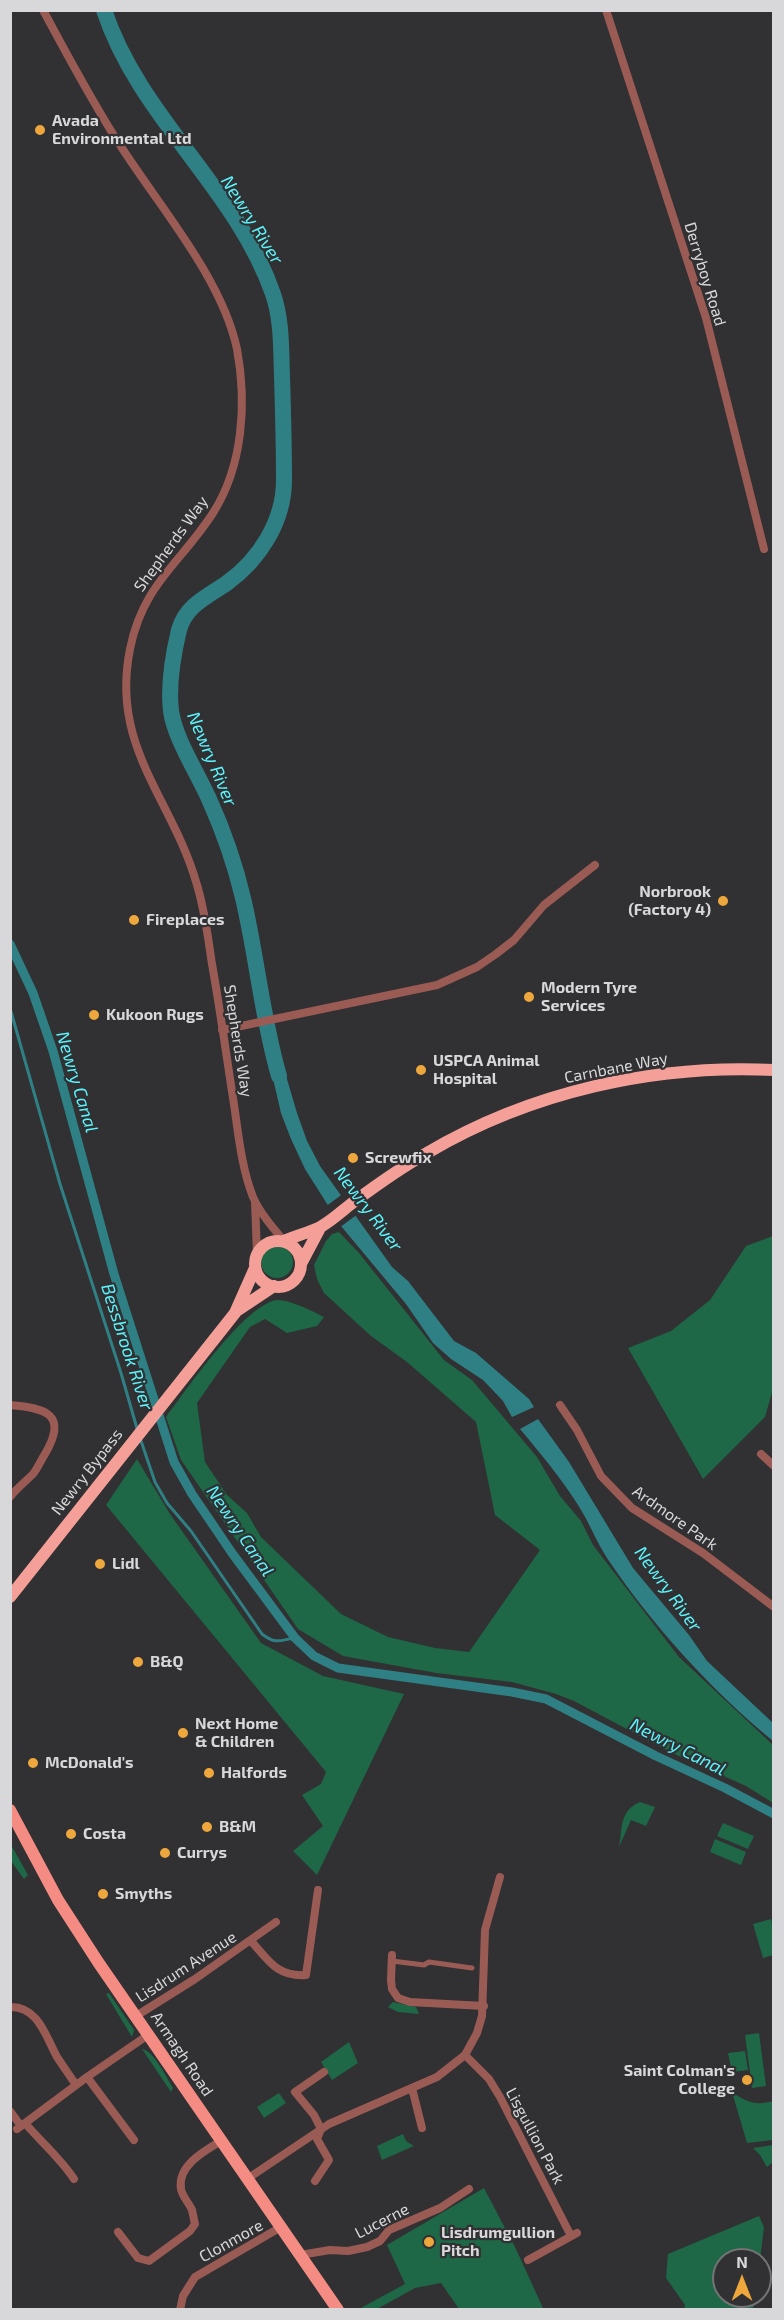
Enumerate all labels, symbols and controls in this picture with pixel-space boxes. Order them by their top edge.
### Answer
place label: Avada Environmental Ltd [52,111,191,149]
marker: Avada Environmental Ltd [33,123,47,137]
water label: Newry River [216,172,288,268]
street label: Derryboy Road [680,220,730,328]
street label: Shepherds Way [130,492,212,596]
water label: Newry River [182,709,242,809]
place label: Norbrook (Factory 4) [628,882,711,920]
marker: Norbrook (Factory 4) [716,894,730,908]
place label: Fireplaces [146,910,225,930]
marker: Fireplaces [127,913,141,927]
place label: Modern Tyre Services [541,978,637,1016]
street label: Shepherds Way [220,984,256,1098]
marker: Modern Tyre Services [522,990,536,1004]
place label: Kukoon Rugs [106,1005,204,1025]
marker: Kukoon Rugs [87,1008,101,1022]
water label: Newry Canal [51,1029,103,1135]
street label: Carnbane Way [563,1049,669,1087]
place label: USPCA Animal Hospital [433,1051,539,1089]
marker: USPCA Animal Hospital [414,1063,428,1077]
place label: Screwfix [365,1148,432,1168]
marker: Screwfix [346,1151,360,1165]
water label: Newry River [329,1162,407,1256]
water label: Bessbrook River [96,1281,158,1413]
street label: Newry Bypass [47,1425,127,1519]
water label: Newry Canal [202,1481,278,1581]
street label: Ardmore Park [629,1482,721,1554]
water label: Newry River [630,1542,706,1636]
place label: Lidl [112,1554,140,1574]
marker: Lidl [93,1557,107,1571]
place label: B&Q [150,1652,184,1672]
marker: B&Q [131,1655,145,1669]
place label: Next Home & Children [195,1714,278,1752]
water label: Newry Canal [626,1714,730,1780]
marker: Next Home & Children [176,1726,190,1740]
place label: McDonald's [45,1753,134,1773]
marker: McDonald's [26,1756,40,1770]
place label: Halfords [221,1763,287,1783]
marker: Halfords [202,1766,216,1780]
place label: B&M [219,1817,256,1837]
marker: B&M [200,1820,214,1834]
place label: Costa [83,1824,126,1844]
marker: Costa [64,1827,78,1841]
place label: Currys [177,1843,227,1863]
marker: Currys [158,1846,172,1860]
place label: Smyths [115,1884,172,1904]
marker: Smyths [96,1887,110,1901]
street label: Lisdrum Avenue [132,1927,240,2007]
street label: Armagh Road [147,2008,217,2100]
place label: Saint Colman's College [624,2061,735,2099]
marker: Saint Colman's College [740,2073,754,2087]
street label: Lisgullion Park [502,2084,568,2188]
street label: Lucerne [352,2199,412,2243]
street label: Clonmore [196,2216,266,2266]
place label: Lisdrumgullion Pitch [441,2223,555,2261]
marker: Lisdrumgullion Pitch [422,2235,436,2249]
north arrow [712,2248,772,2308]
text: N [736,2252,748,2271]

